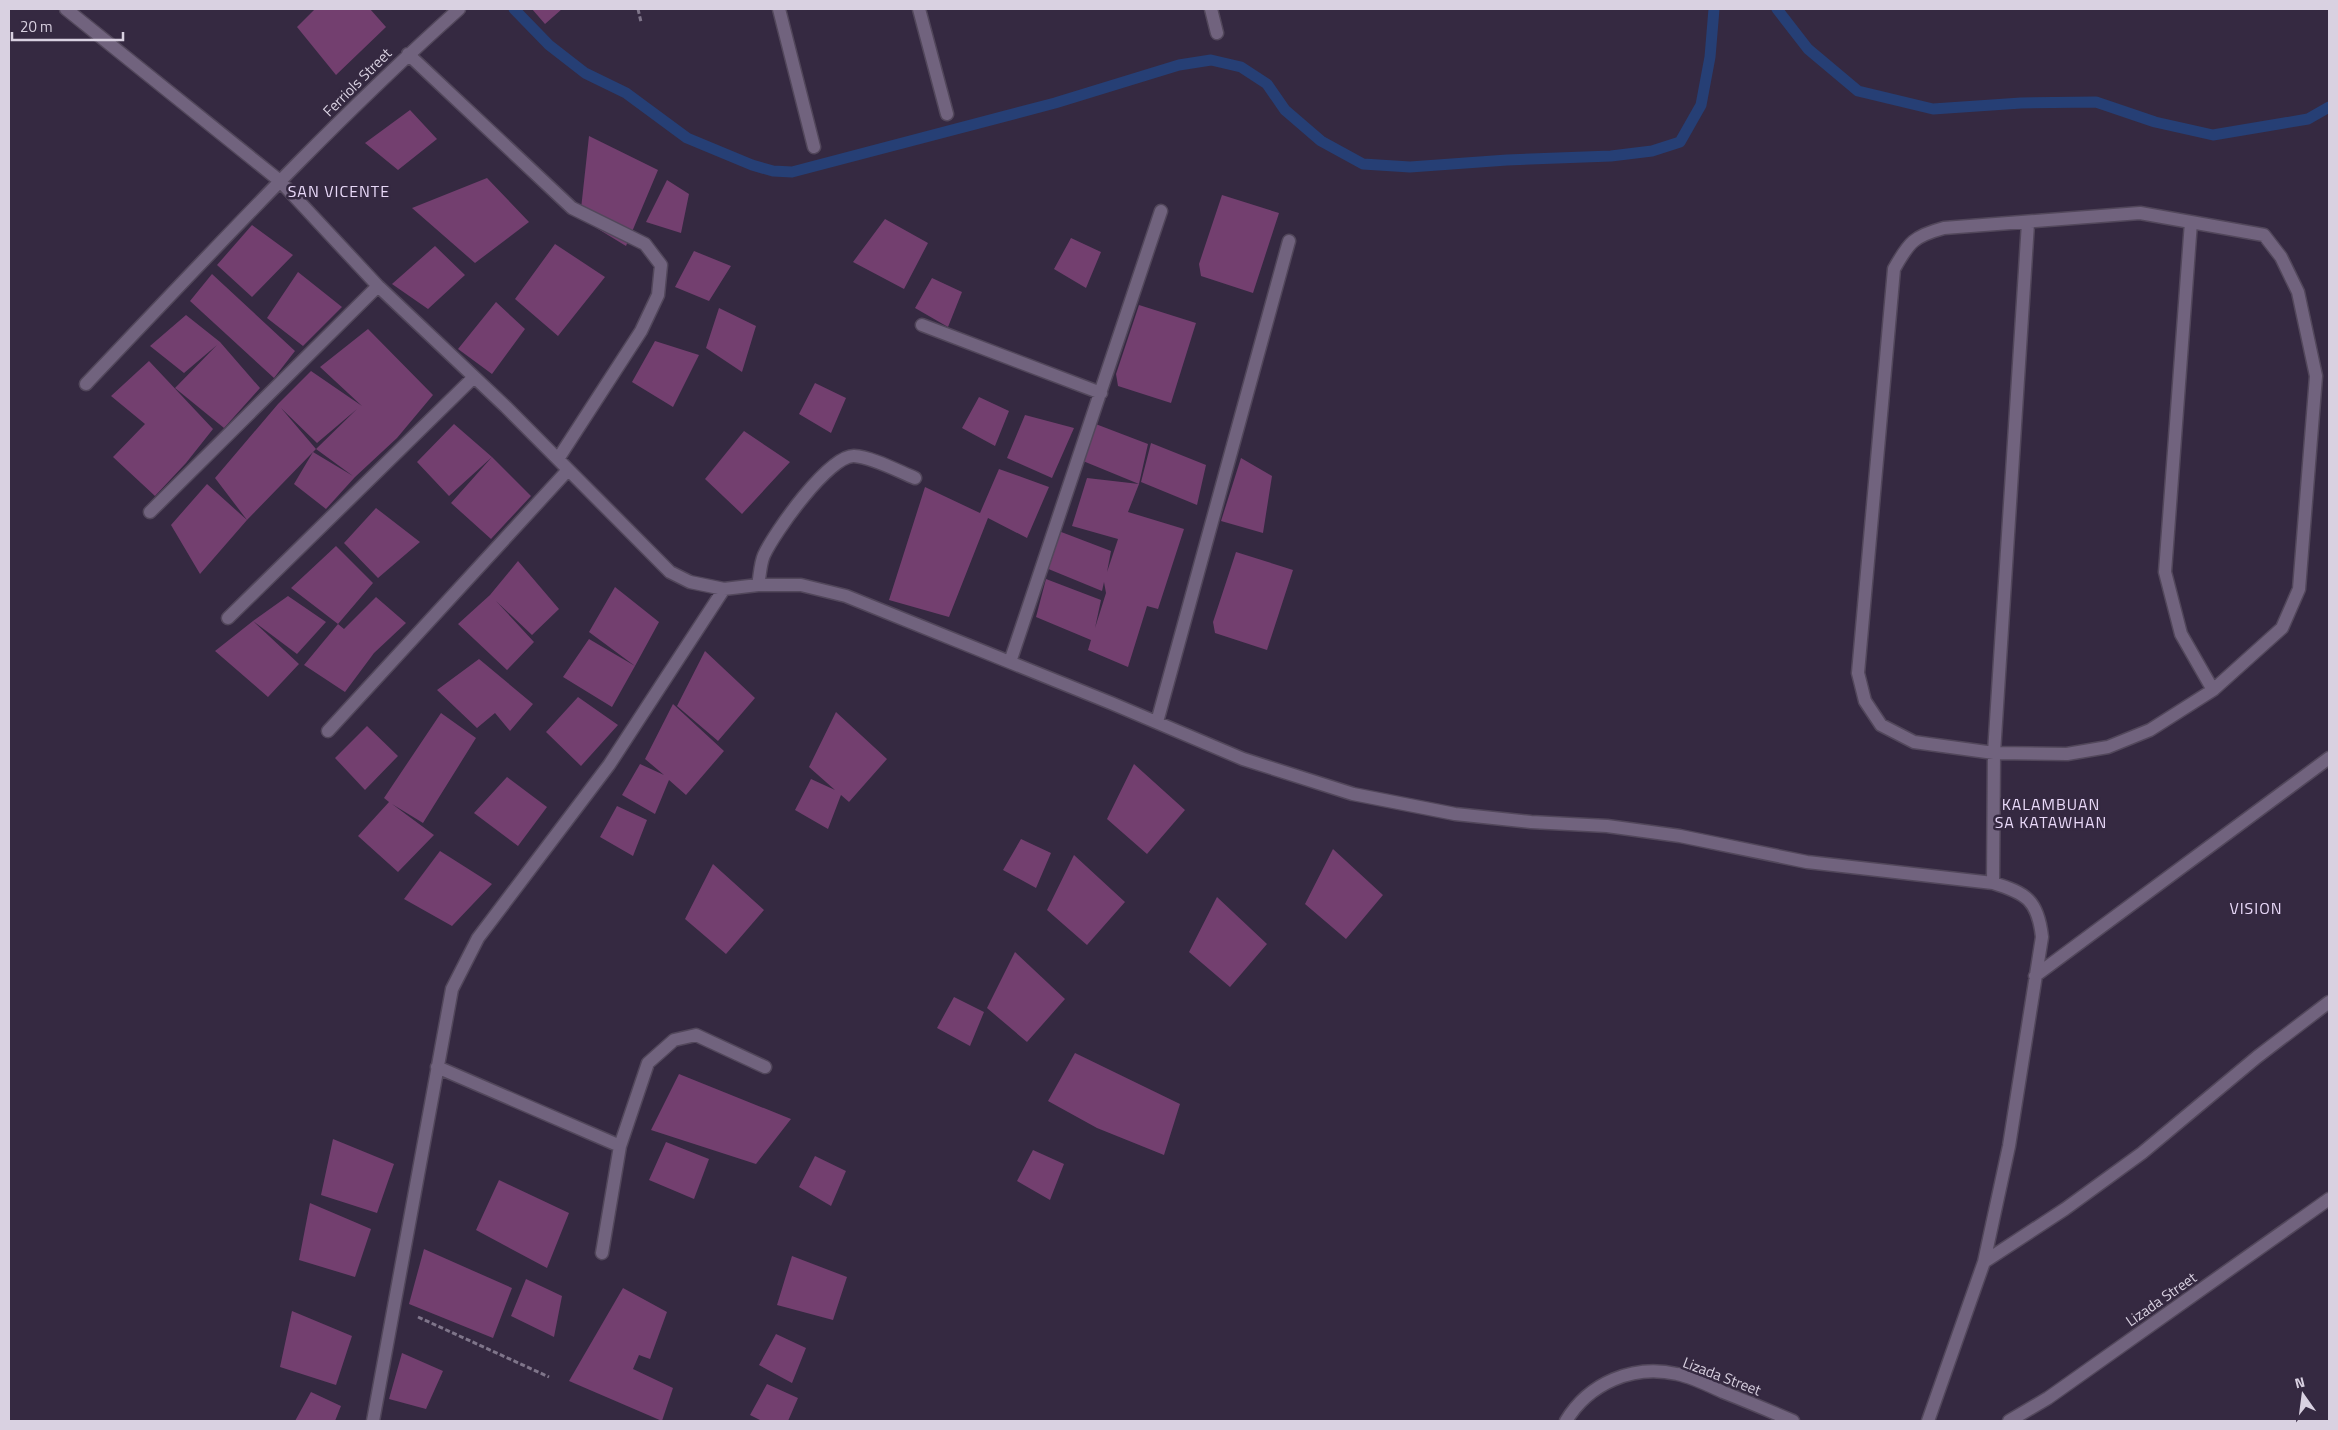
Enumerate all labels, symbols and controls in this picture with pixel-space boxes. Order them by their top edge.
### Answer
scale bar [12,10,124,42]
text: 20 m [20,15,53,38]
street label: Ferriols Street [317,42,397,122]
district label: SAN VICENTE [288,179,390,203]
district label: KALAMBUAN SA KATAWHAN [1995,792,2107,834]
district label: VISION [2229,896,2283,920]
street label: Lizada Street [2121,1266,2202,1332]
street label: Lizada Street [1679,1351,1765,1402]
north arrow [2278,1370,2328,1420]
text: N [2292,1371,2307,1393]

